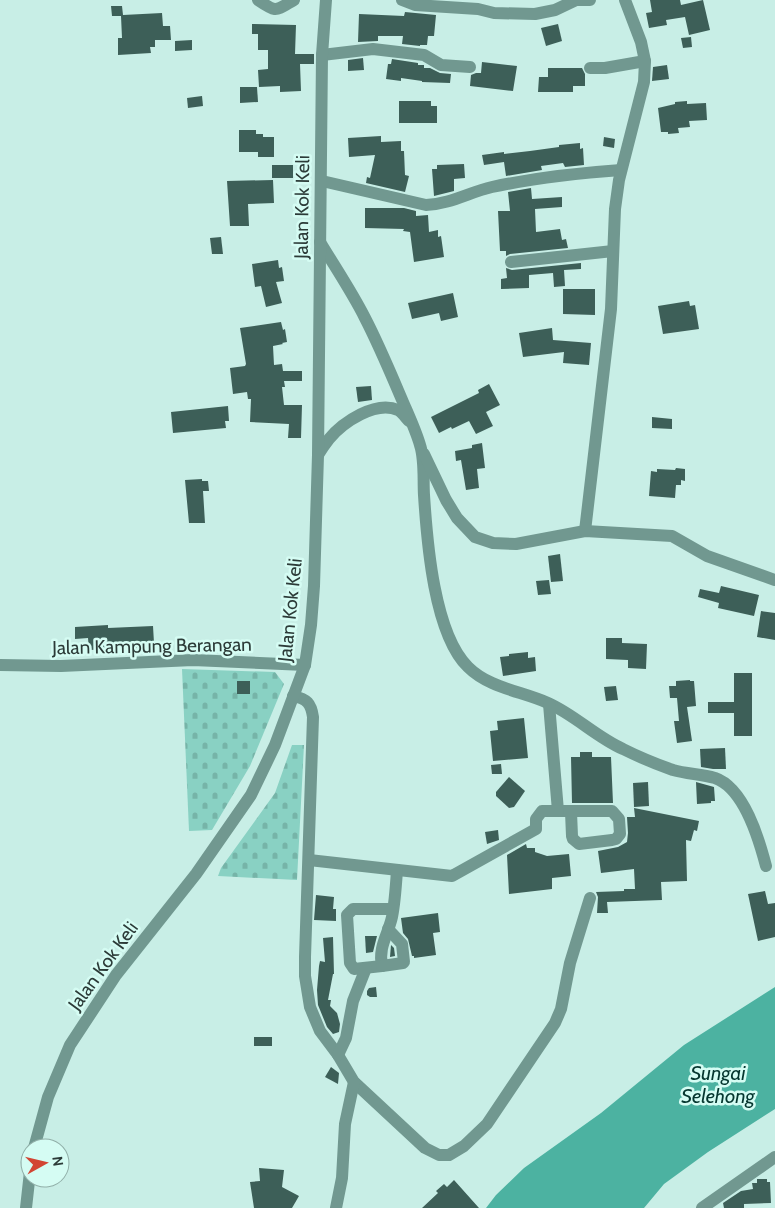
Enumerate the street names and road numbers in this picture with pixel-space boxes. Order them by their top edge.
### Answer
street label: Jalan Kok Keli [290,155,314,260]
street label: Jalan Kok Keli [273,557,307,664]
street label: Jalan Kampung Berangan [51,633,252,659]
street label: Jalan Kok Keli [63,917,143,1016]

